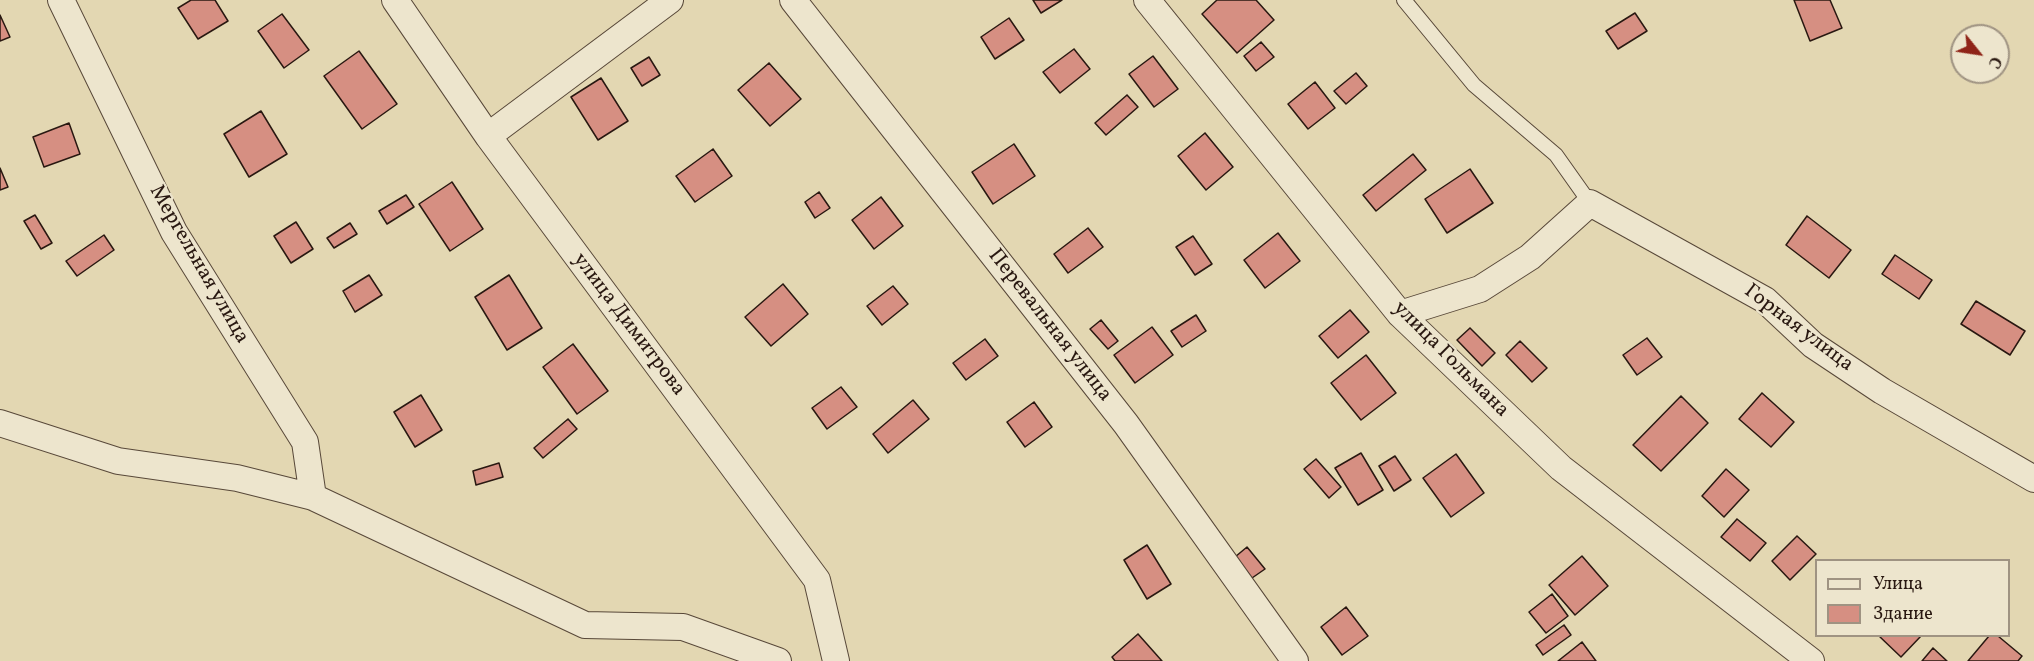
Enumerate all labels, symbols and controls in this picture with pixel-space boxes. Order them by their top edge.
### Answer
north arrow [1950,24,2010,84]
text: С [1982,52,2006,72]
street label: Мергельная улица [142,181,254,349]
street label: Перевальная улица [981,245,1117,407]
street label: улица Димитрова [566,249,690,401]
street label: Горная улица [1738,280,1858,378]
street label: улица Гольмана [1387,297,1513,423]
legend [1815,559,2010,637]
text: Улица [1873,572,1923,597]
text: Здание [1873,602,1933,627]

